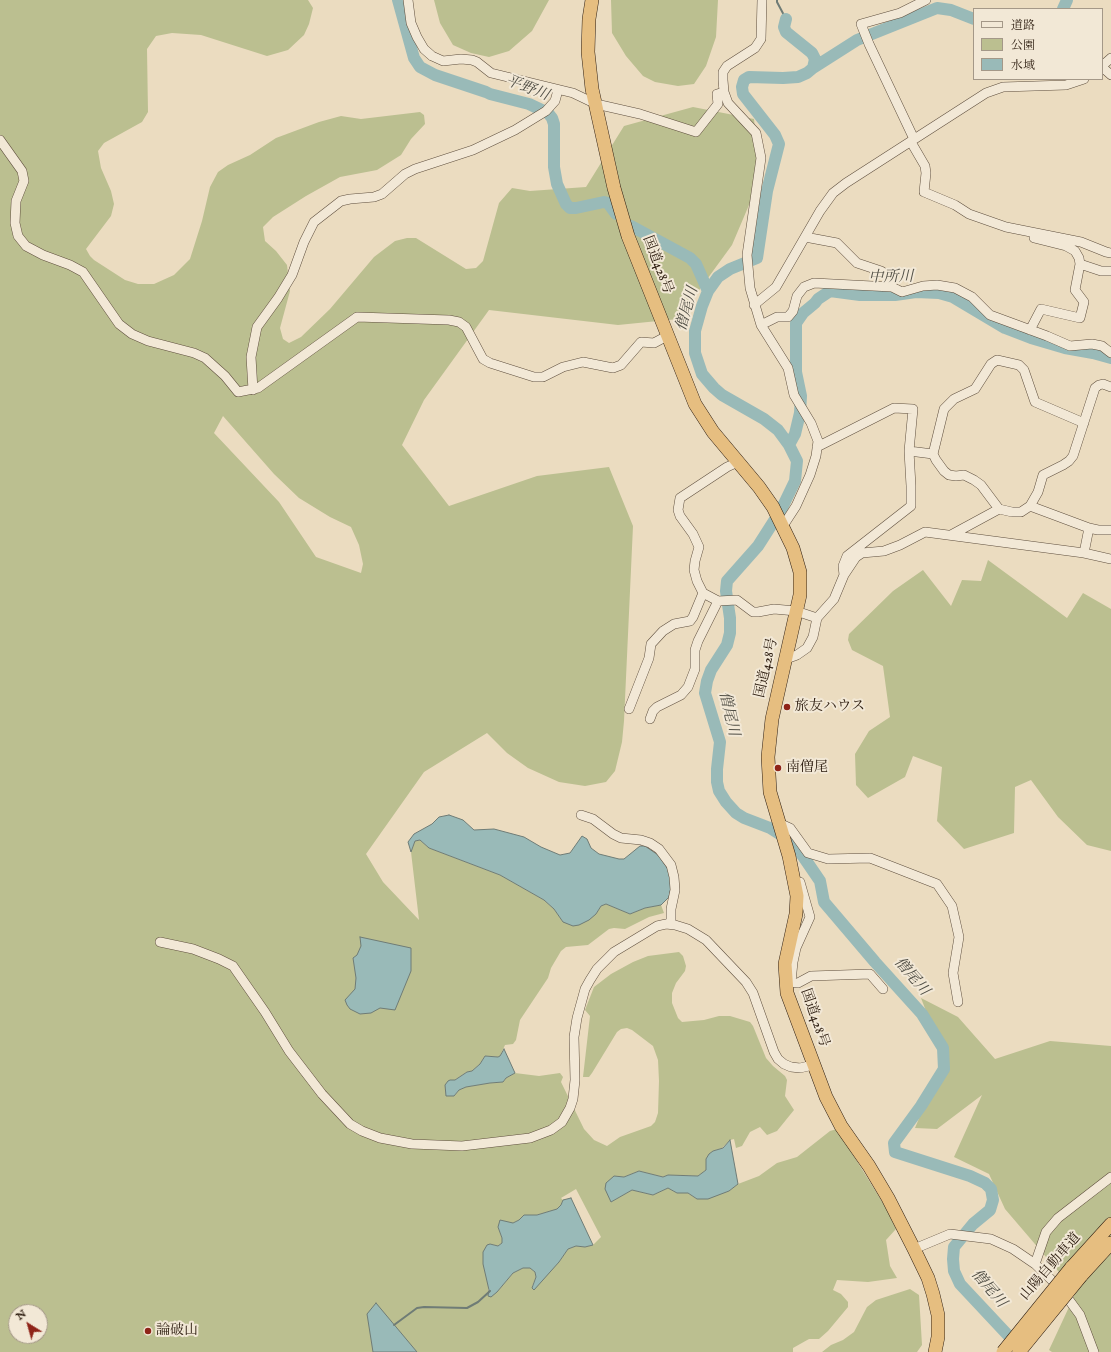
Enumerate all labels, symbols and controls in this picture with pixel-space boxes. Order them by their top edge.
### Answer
legend [973,8,1103,80]
text: 道路 [1011,18,1035,33]
text: 公園 [1011,38,1035,53]
text: 水域 [1011,58,1035,73]
water label: 平野川 [503,73,551,105]
street label: 国道428号 [638,234,676,296]
water label: 中所川 [868,269,914,287]
water label: 僧尾川 [673,285,703,333]
street label: 国道428号 [752,636,782,700]
water label: 僧尾川 [714,690,742,738]
place label: 旅友ハウス [795,699,865,715]
marker: 旅友ハウス [782,702,792,712]
place label: 南僧尾 [786,760,828,776]
marker: 南僧尾 [773,763,783,773]
water label: 僧尾川 [889,954,933,1000]
street label: 国道428号 [796,986,832,1050]
street label: 山陽自動車道 [1017,1230,1085,1304]
water label: 僧尾川 [966,1266,1010,1312]
north arrow [8,1304,48,1344]
text: N [13,1307,29,1324]
place label: 論破山 [156,1323,198,1339]
marker: 論破山 [143,1326,153,1336]

